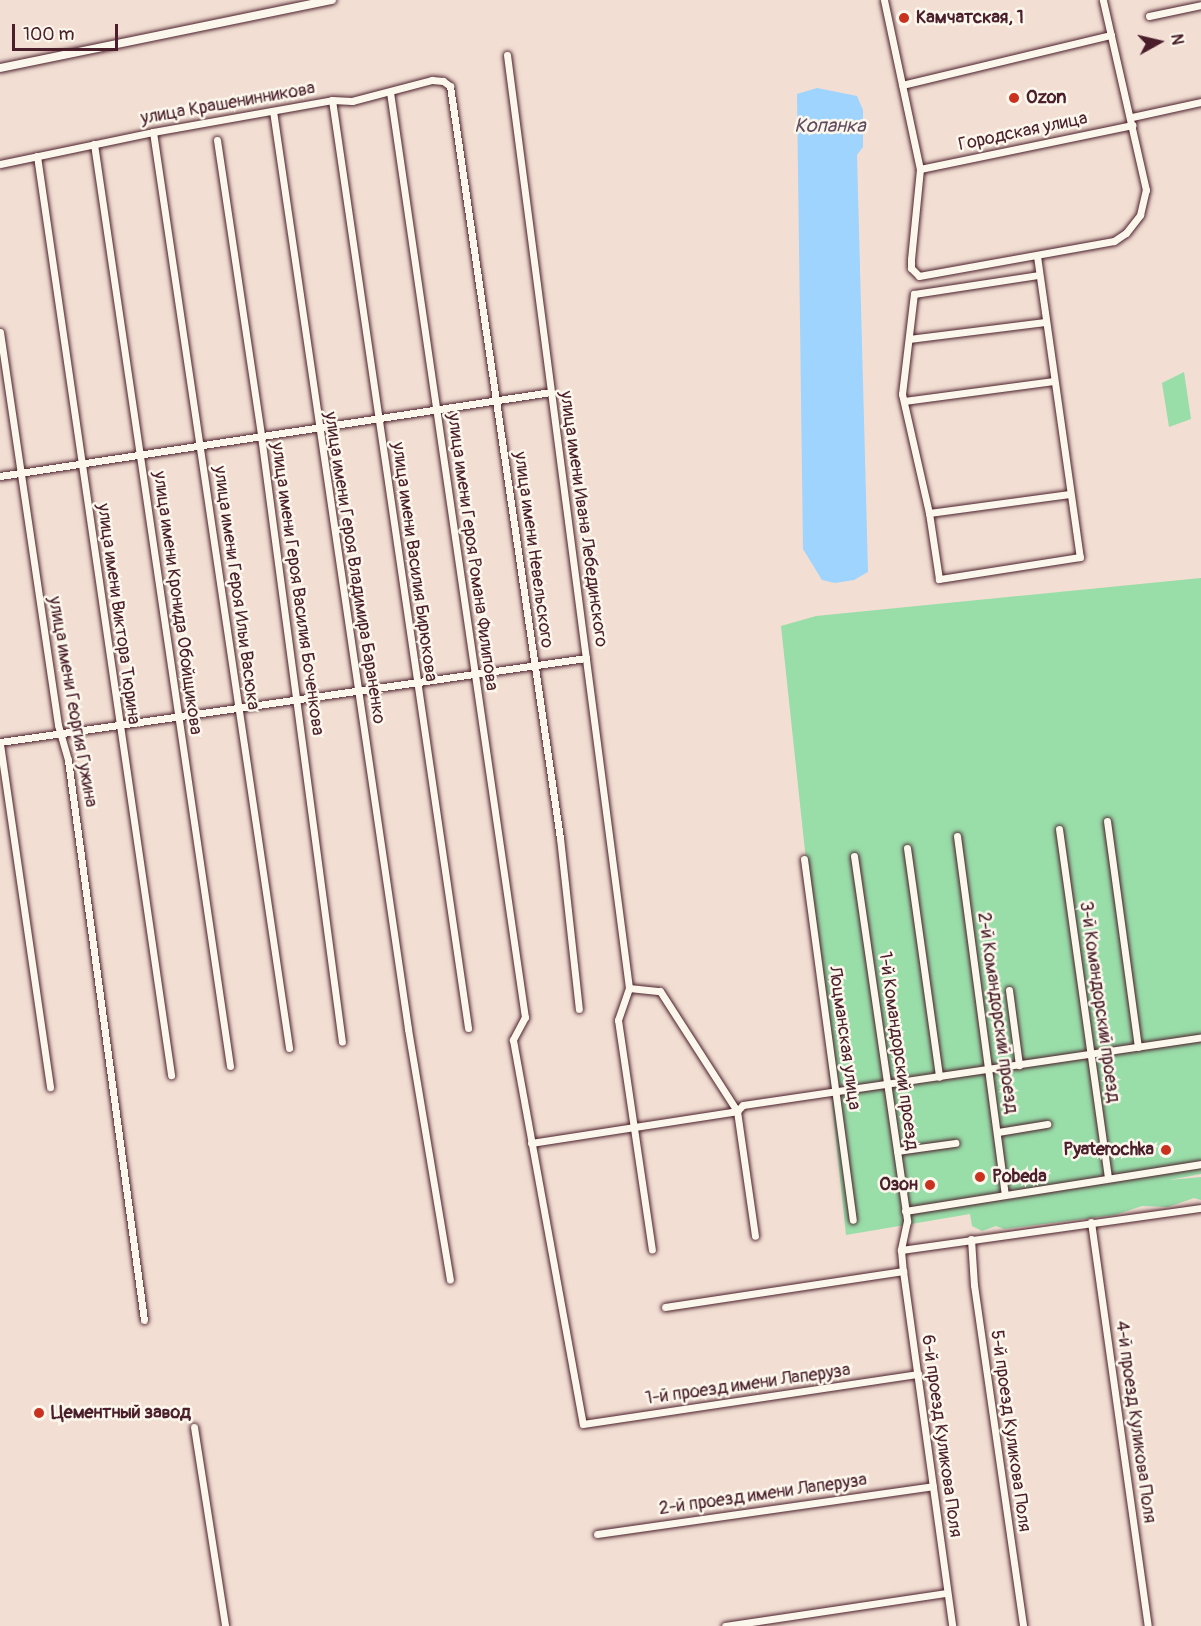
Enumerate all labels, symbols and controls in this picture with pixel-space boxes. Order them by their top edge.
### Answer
place label: Камчатская, 1 [916,7,1024,29]
marker: Камчатская, 1 [897,11,911,25]
scale bar [15,12,122,50]
north arrow [1129,12,1189,72]
text: 100 m [23,23,75,46]
text: N [1166,33,1187,46]
street label: улица Крашенинникова [139,78,317,130]
place label: Ozon [1026,87,1066,109]
marker: Ozon [1007,91,1021,105]
street label: Городская улица [957,108,1089,156]
water label: Копанка [794,113,866,137]
street label: улица имени Ивана Лебединского [554,390,612,648]
street label: улица имени Героя Владимира Бараненко [319,410,389,726]
street label: улица имени Героя Романа Филипова [442,412,502,692]
street label: улица имени Героя Василия Боченкова [266,441,328,737]
street label: улица имени Василия Бирюкова [387,441,441,683]
street label: улица имени Невельского [509,450,557,650]
street label: улица имени Героя Ильи Васюка [208,465,264,711]
street label: улица имени Кронида Обойщикова [148,470,206,736]
street label: улица имени Виктора Тюрина [92,502,144,726]
street label: улица имени Георгия Гужина [43,595,101,809]
street label: 3-й Командорский проезд [1074,900,1124,1104]
street label: 2-й Командорский проезд [972,911,1022,1115]
street label: 1-й Командорский проезд [873,950,923,1152]
street label: Лоцманская улица [823,965,865,1111]
place label: Pyaterochka [1063,1139,1154,1161]
marker: Pyaterochka [1159,1143,1173,1157]
place label: Pobeda [992,1166,1047,1188]
marker: Pobeda [973,1170,987,1184]
place label: Озон [879,1174,918,1196]
marker: Озон [923,1178,937,1192]
street label: 4-й проезд Куликова Поля [1110,1319,1160,1525]
street label: 5-й проезд Куликова Поля [985,1329,1035,1533]
street label: 6-й проезд Куликова Поля [916,1333,966,1539]
street label: 1-й проезд имени Лаперуза [644,1360,852,1410]
place label: Цементный завод [51,1402,191,1424]
marker: Цементный завод [32,1406,46,1420]
street label: 2-й проезд имени Лаперуза [658,1470,868,1520]

